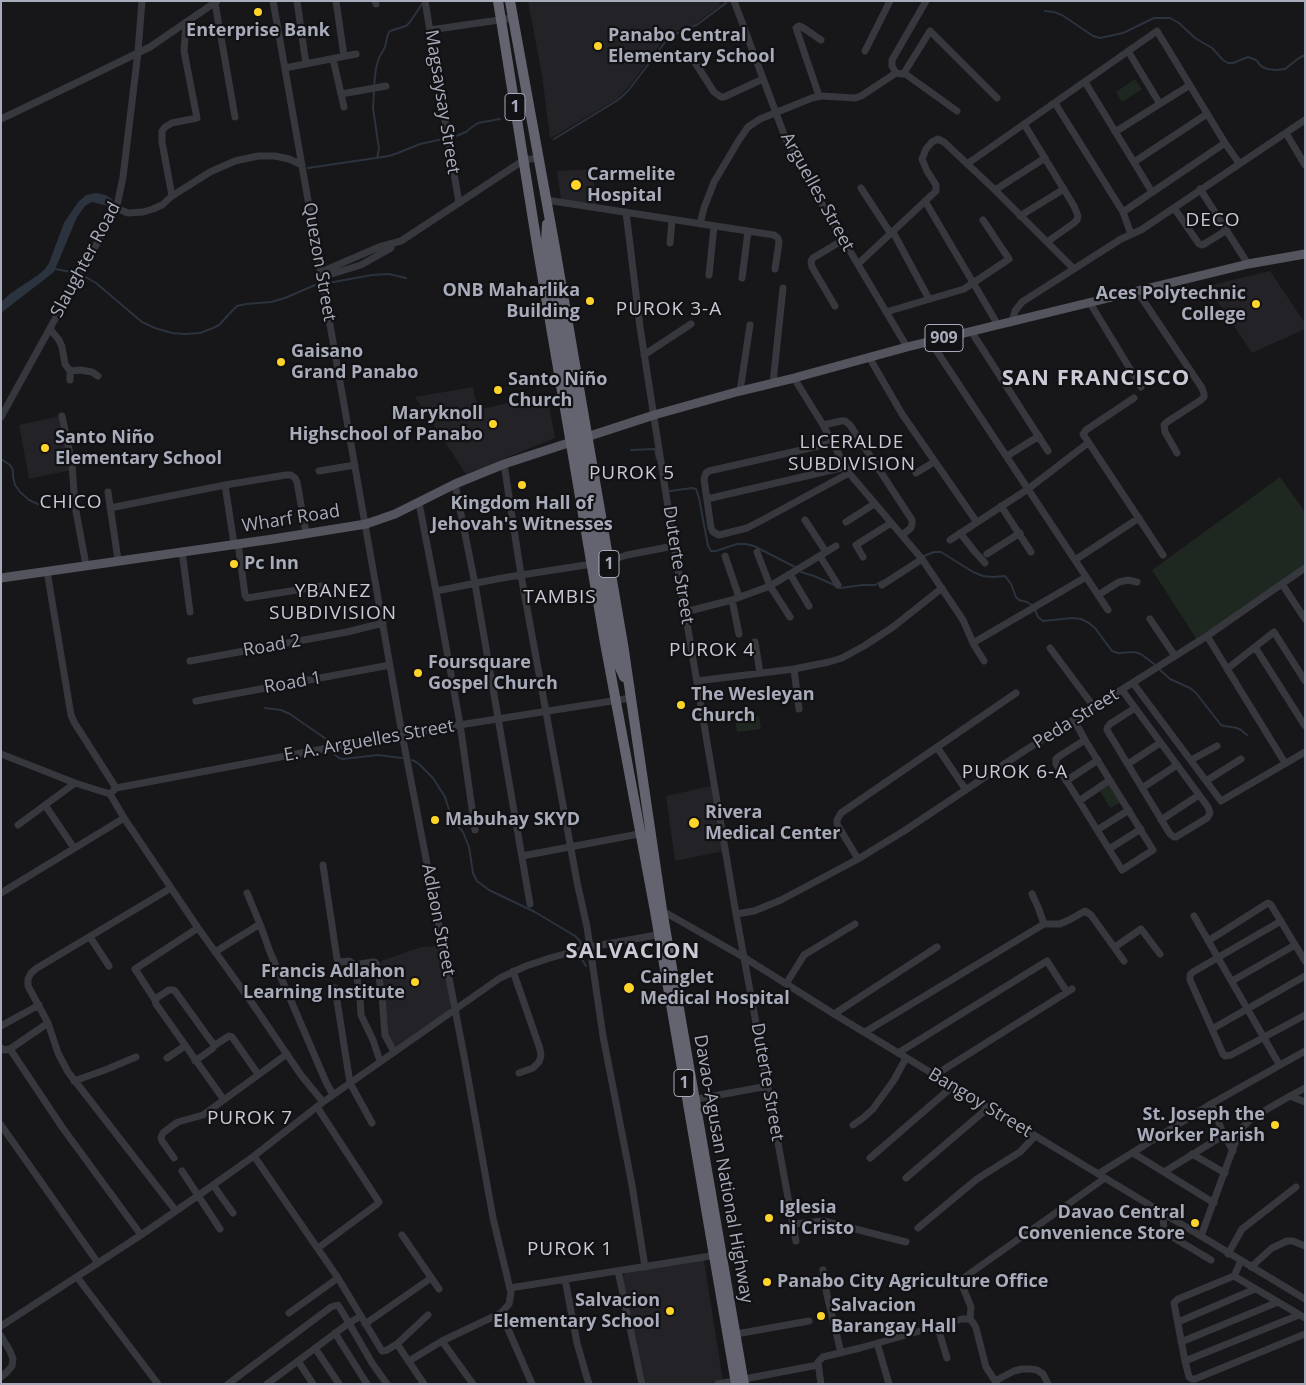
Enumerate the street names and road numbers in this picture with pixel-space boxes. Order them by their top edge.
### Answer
street label: Magsaysay Street [420,28,464,176]
road number: 1 [505,94,525,120]
street label: Arguelles Street [775,129,859,255]
street label: Slaughter Road [46,199,126,321]
street label: Quezon Street [298,201,340,323]
road number: 909 [925,324,963,352]
street label: Wharf Road [241,501,341,537]
street label: Duterte Street [658,504,698,626]
road number: 1 [599,550,619,578]
street label: Road 2 [242,630,302,662]
street label: Road 1 [263,667,323,699]
street label: Peda Street [1029,684,1123,754]
street label: E. A. Arguelles Street [282,715,456,767]
street label: Adlaon Street [417,862,459,978]
street label: Duterte Street [746,1021,788,1143]
street label: Davao-Agusan National Highway [689,1033,757,1305]
street label: Bangoy Street [924,1064,1036,1142]
road number: 1 [674,1070,694,1096]

